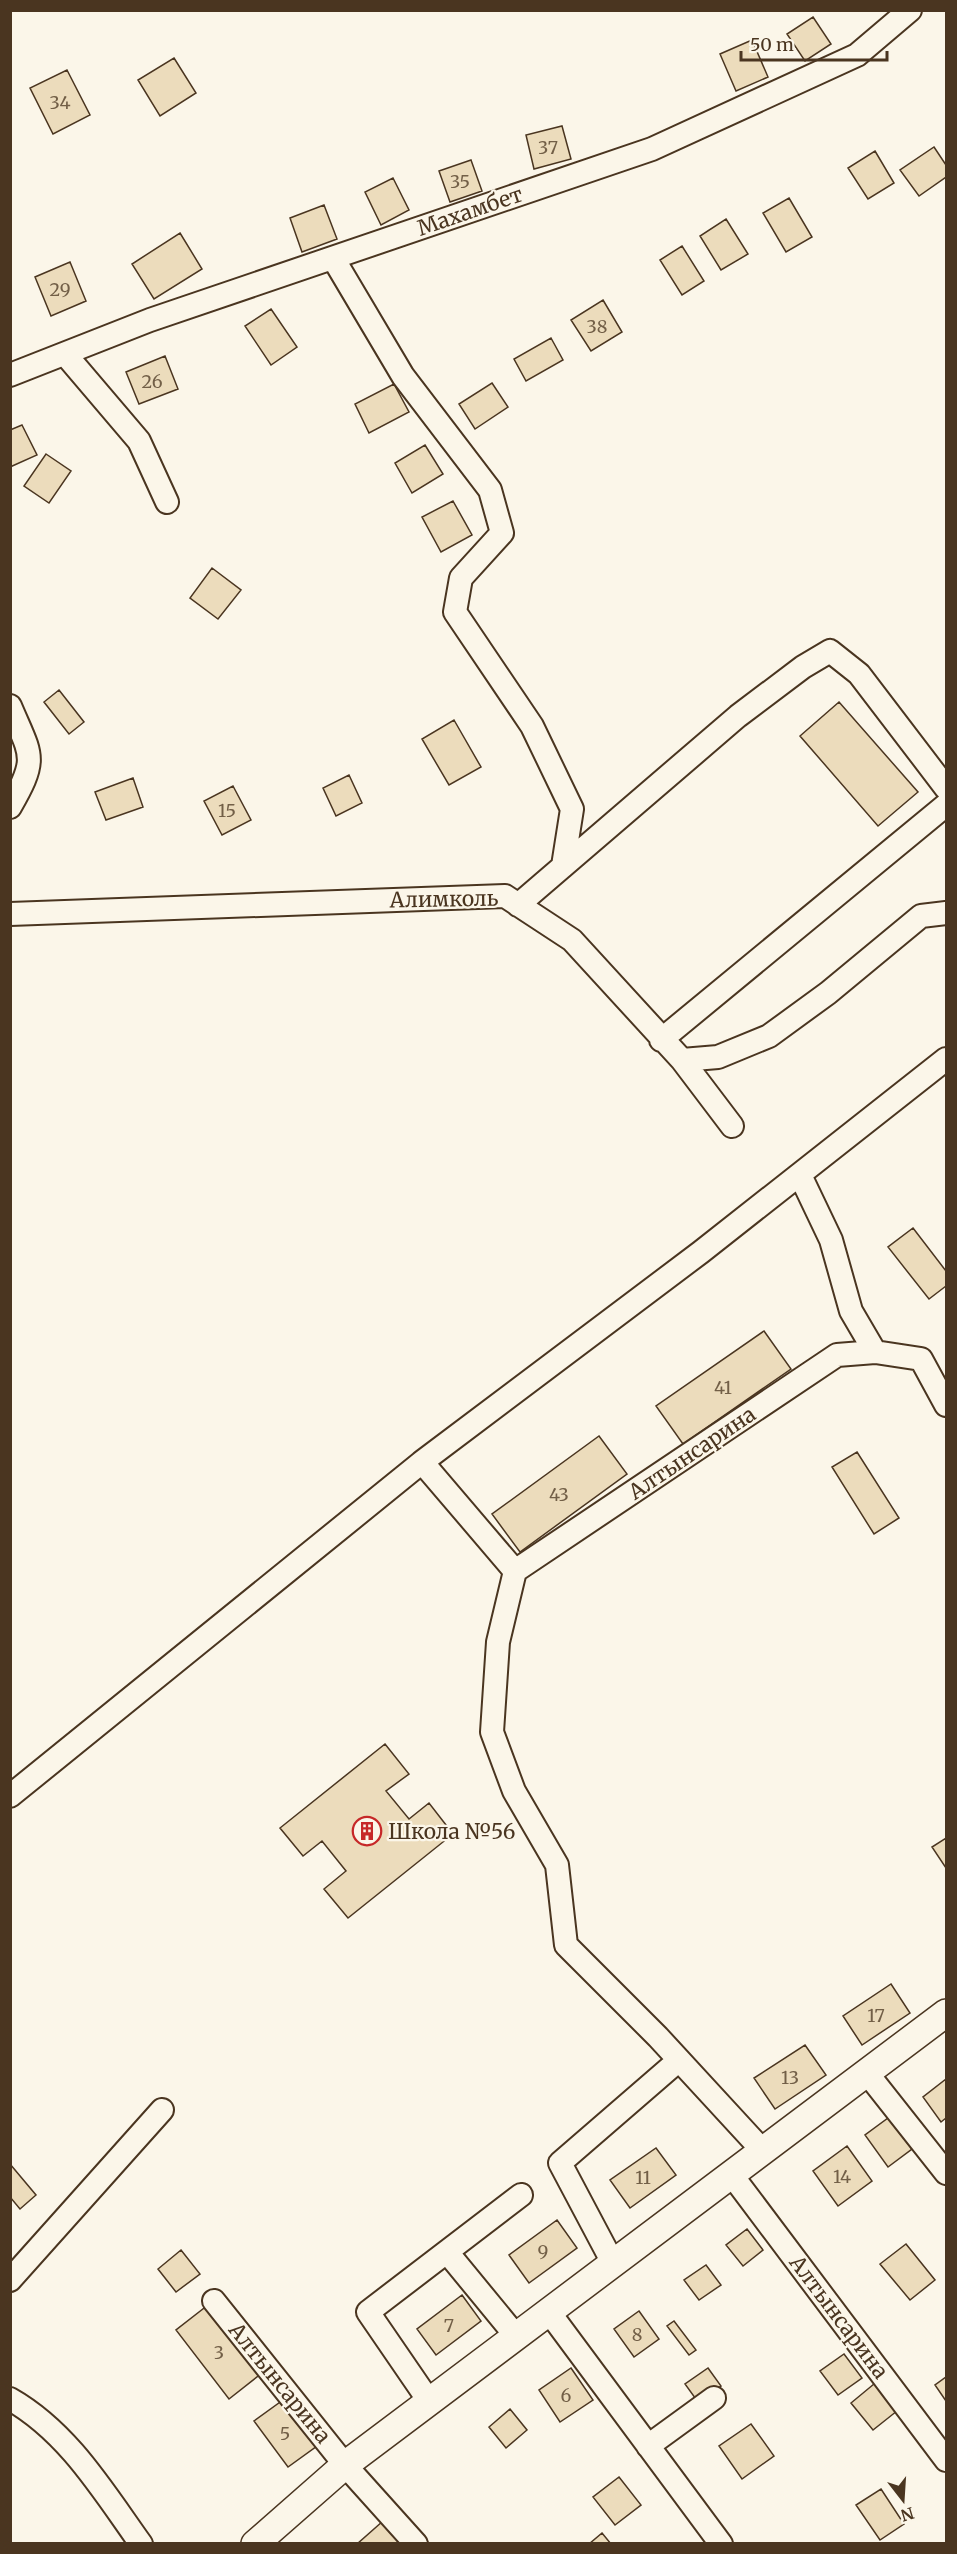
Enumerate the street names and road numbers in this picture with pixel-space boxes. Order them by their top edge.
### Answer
street label: Махамбет [414,180,526,242]
street label: Алимколь [388,885,499,913]
street label: Алтынсарина [622,1401,761,1506]
street label: Алтынсарина [783,2249,894,2384]
street label: Алтынсарина [222,2316,337,2449]

